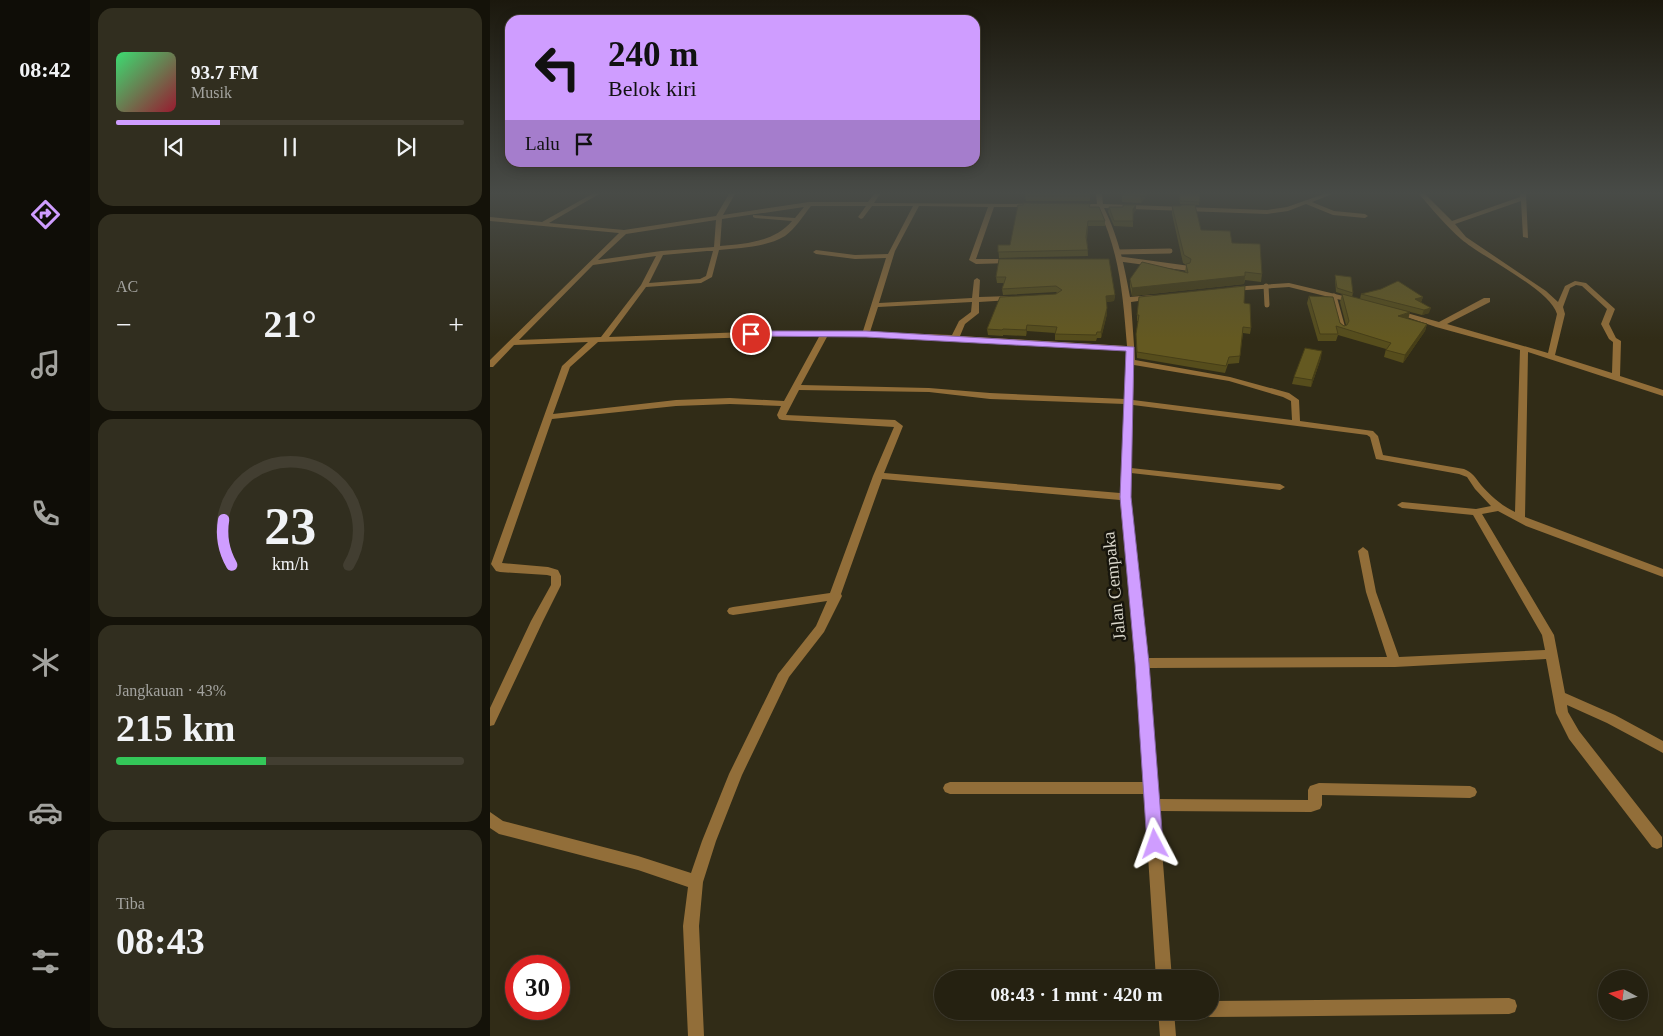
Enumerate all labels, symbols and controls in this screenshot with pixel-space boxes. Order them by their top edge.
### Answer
icon: left [525,35,590,100]
text: 240 m [608,35,698,74]
text: 08:42 [19,57,71,82]
text: 93.7 FM [191,62,259,83]
text: Belok kiri [608,76,697,101]
text: Musik [191,84,232,101]
icon: arrive [570,130,598,158]
icon: previous [160,133,188,161]
icon: pause [276,133,304,161]
icon: next [392,133,420,161]
text: Lalu [525,133,560,154]
icon: directions [28,197,63,232]
text: AC [116,278,138,295]
text: 21° [263,303,317,345]
text: − [116,309,132,340]
text: + [448,309,464,340]
pin [730,313,772,355]
icon: arrive [737,320,765,348]
icon: music [28,347,63,382]
icon: phone [28,496,63,531]
text: 23 [264,498,316,555]
street label: Jalan Cempaka [1098,531,1130,641]
text: km/h [272,554,308,574]
icon: climate [28,645,63,680]
text: Jangkauan · 43% [116,682,226,699]
text: 215 km [116,707,235,749]
icon: car [28,795,63,830]
position arrow [1128,817,1180,869]
text: Tiba [116,895,145,912]
text: 08:43 [116,920,205,962]
icon: filters [28,944,63,979]
speed limit sign: 30 [505,955,570,1020]
north arrow [1598,970,1648,1020]
map controls [1598,970,1648,1020]
text: 08:43 · 1 mnt · 420 m [990,984,1163,1005]

